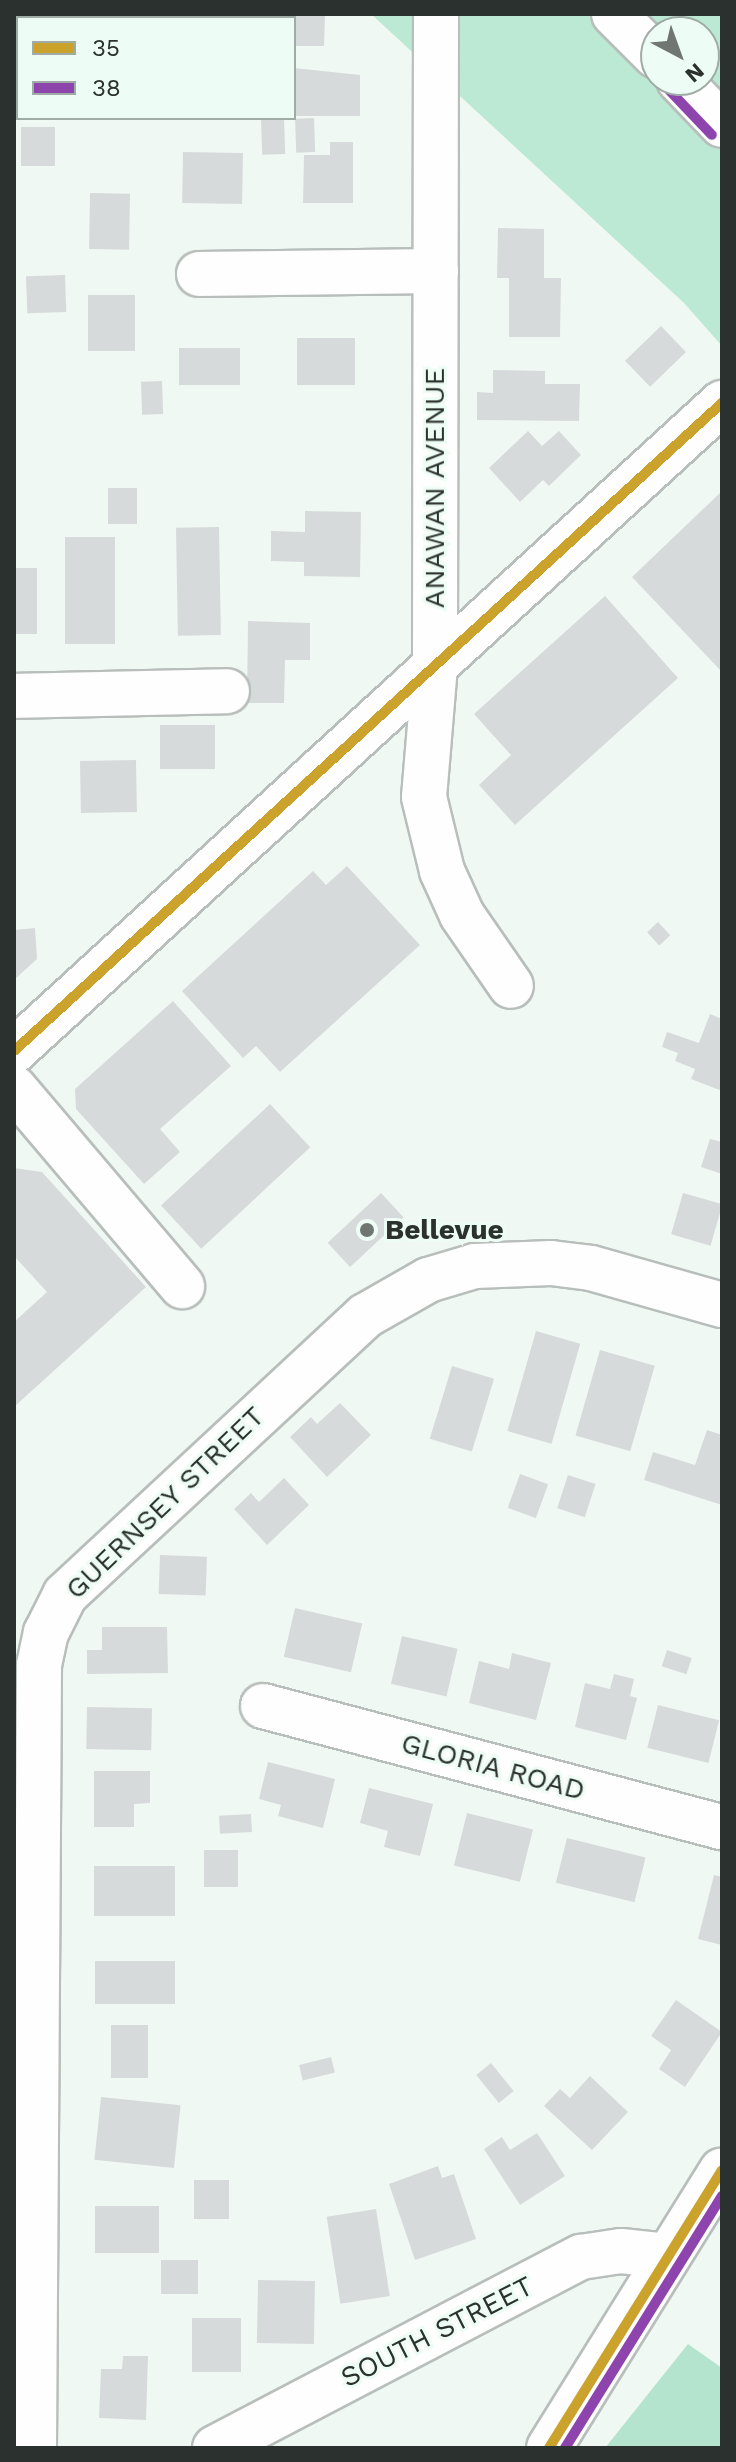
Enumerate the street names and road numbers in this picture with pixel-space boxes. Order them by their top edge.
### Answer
street label: ANAWAN AVENUE [418,367,452,609]
street label: GUERNSEY STREET [58,1399,272,1607]
street label: GLORIA ROAD [397,1726,589,1808]
street label: SOUTH STREET [335,2269,539,2395]

